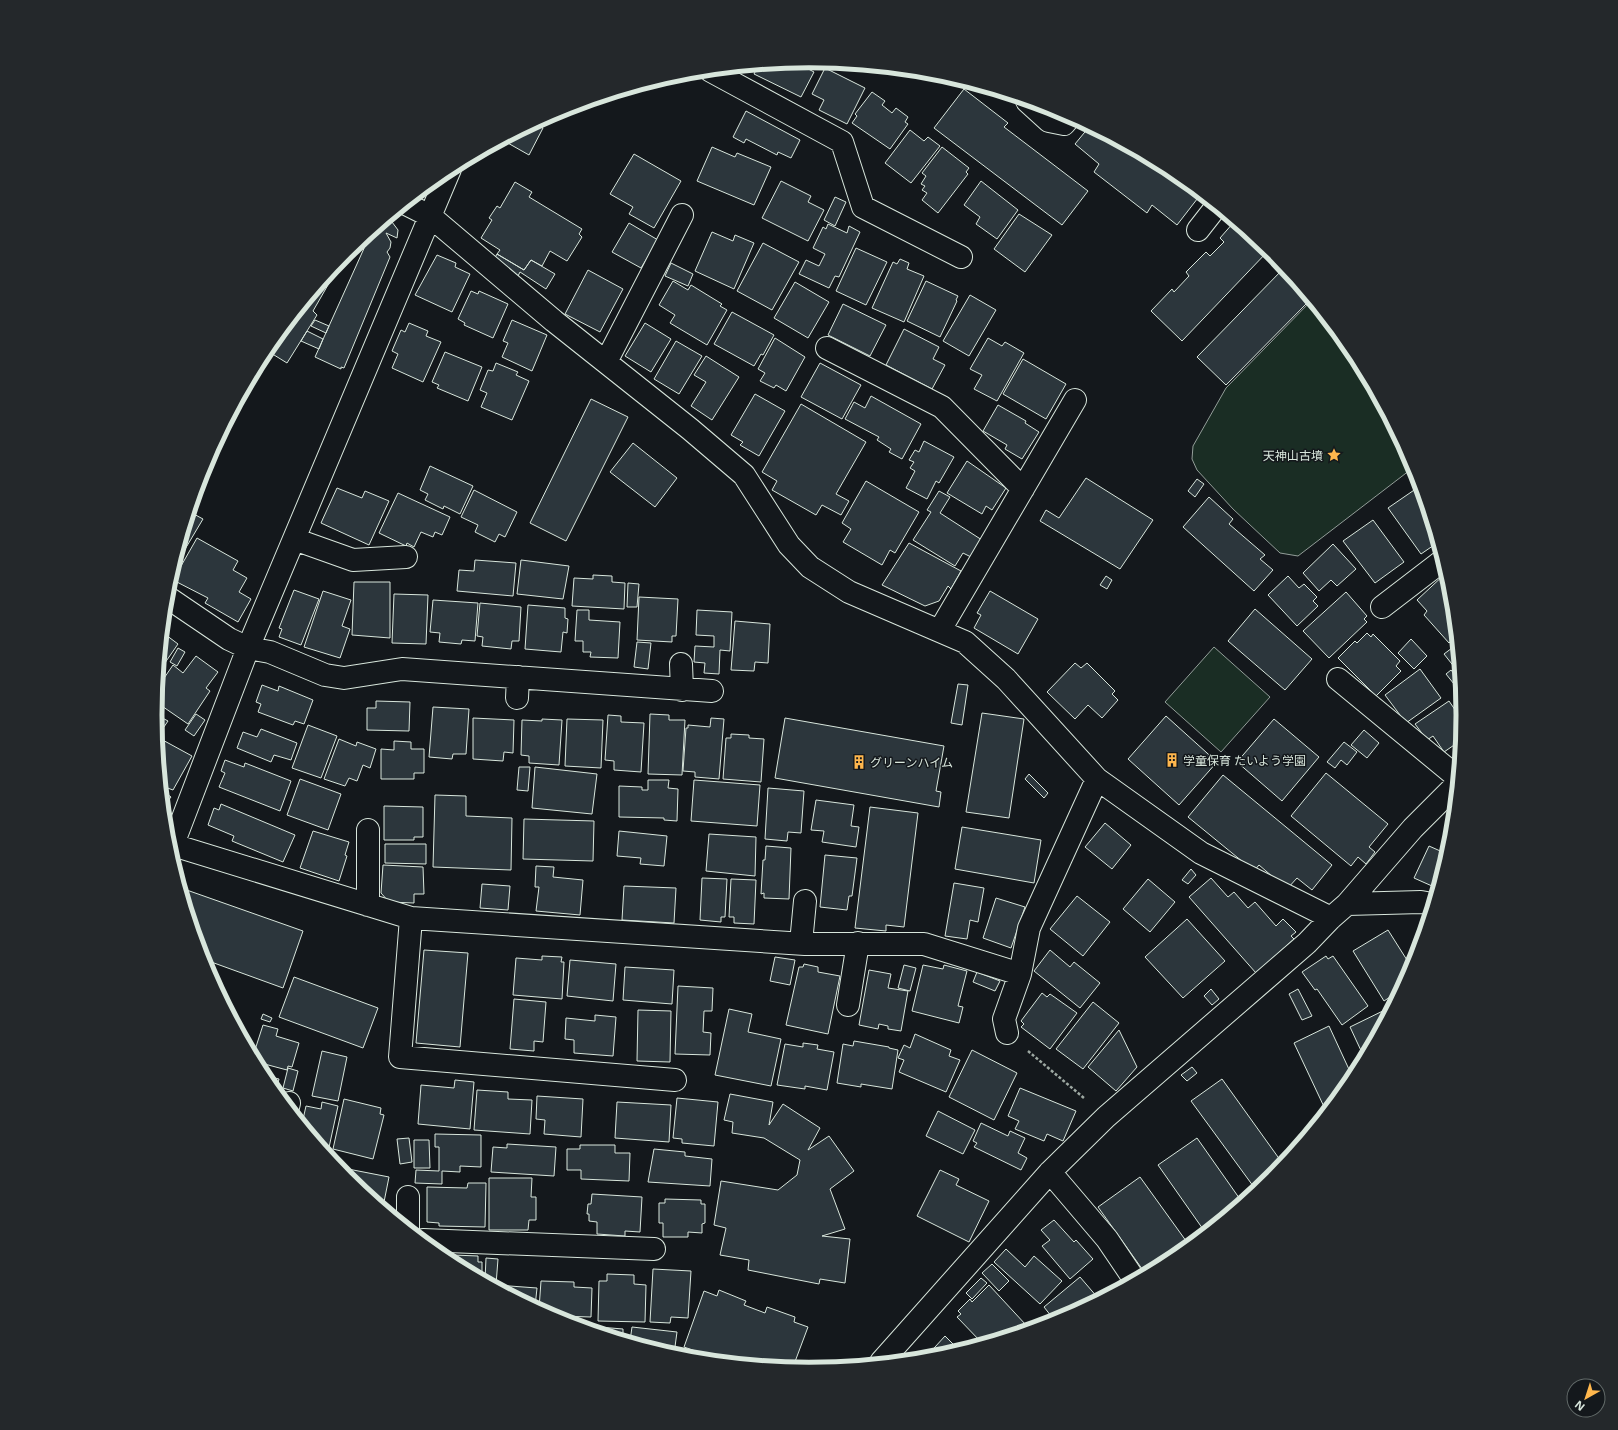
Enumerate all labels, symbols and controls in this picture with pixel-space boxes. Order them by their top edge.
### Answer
place label: 天神山古墳 [1263,447,1323,464]
place icon: 天神山古墳 [1326,447,1342,463]
building icon: 学童保育 たいよう学園 [1164,752,1180,768]
place label: 学童保育 たいよう学園 [1183,752,1306,769]
building icon: グリーンハイム [851,754,867,770]
place label: グリーンハイム [870,754,953,771]
north arrow [1566,1378,1606,1418]
text: N [1571,1398,1588,1415]

